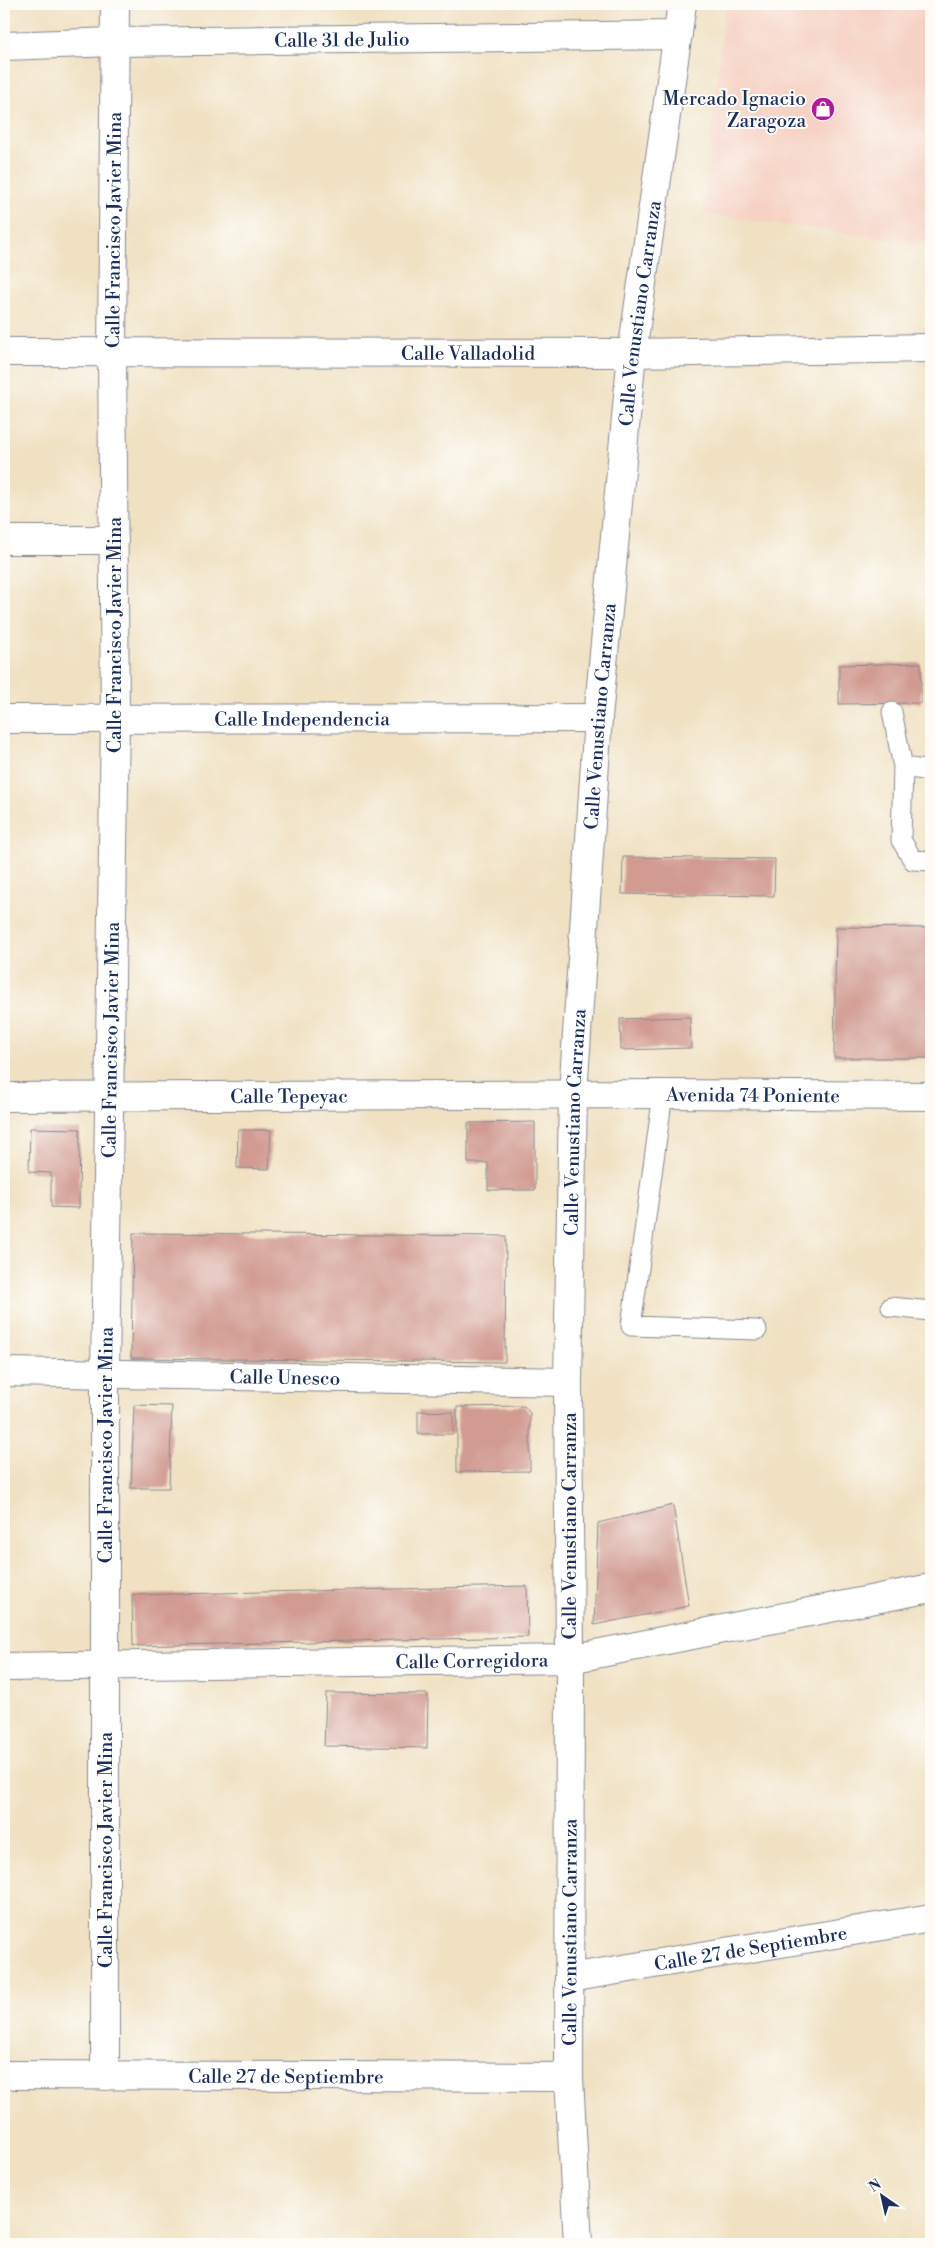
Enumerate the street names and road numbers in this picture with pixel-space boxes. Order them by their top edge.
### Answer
street label: Calle 31 de Julio [274,27,410,53]
street label: Calle Francisco Javier Mina [101,111,127,348]
street label: Calle Venustiano Carranza [614,199,667,427]
street label: Calle Valladolid [401,342,535,366]
street label: Calle Francisco Javier Mina [103,517,127,753]
street label: Calle Venustiano Carranza [580,602,622,830]
street label: Calle Independencia [214,707,390,732]
street label: Calle Francisco Javier Mina [97,921,125,1158]
street label: Calle Venustiano Carranza [560,1008,592,1236]
street label: Avenida 74 Poniente [665,1083,840,1108]
street label: Calle Tepeyac [230,1084,348,1109]
street label: Calle Francisco Javier Mina [94,1326,119,1563]
street label: Calle Unesco [229,1365,340,1391]
street label: Calle Venustiano Carranza [558,1412,582,1640]
street label: Calle Corregidora [395,1648,549,1674]
street label: Calle Francisco Javier Mina [94,1732,118,1968]
street label: Calle Venustiano Carranza [558,1818,583,2046]
street label: Calle 27 de Septiembre [652,1921,849,1977]
street label: Calle 27 de Septiembre [188,2065,384,2089]

